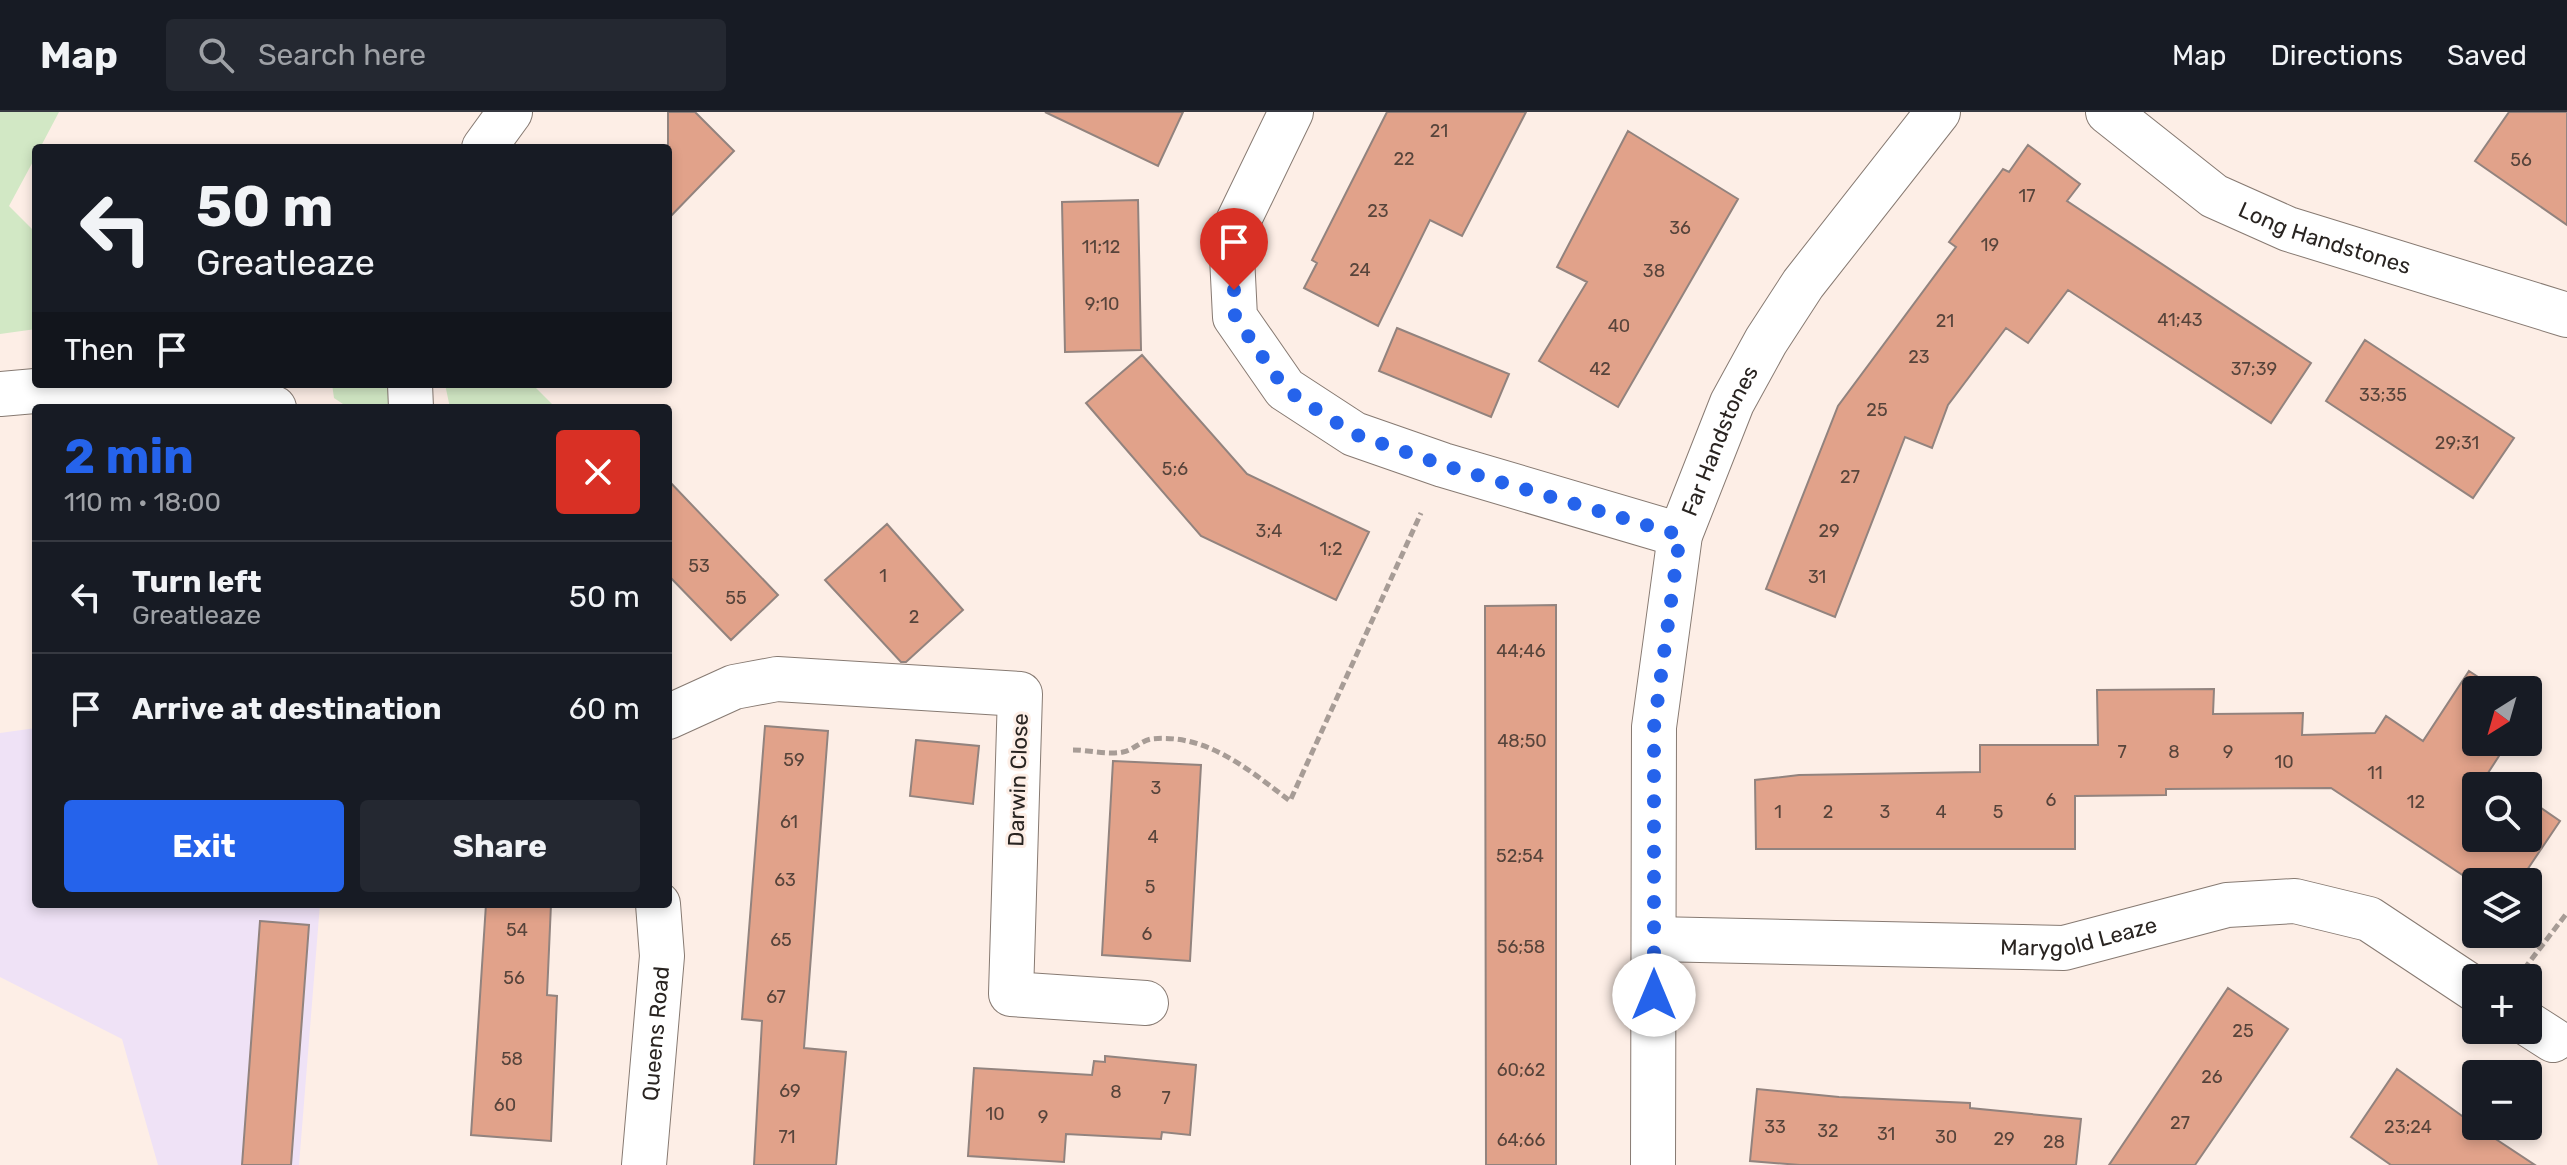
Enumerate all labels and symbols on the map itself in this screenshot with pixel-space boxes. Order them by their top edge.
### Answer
house number: 21 [1430,120,1448,142]
house number: 22 [1393,148,1415,170]
house number: 56 [2510,149,2532,171]
house number: 17 [2019,185,2035,207]
street label: Long Handstones [2235,195,2414,280]
house number: 23 [1367,200,1389,222]
pin [1200,208,1268,290]
house number: 36 [1669,217,1691,239]
house number: 19 [1981,234,1999,256]
house number: 11;12 [1082,236,1120,258]
house number: 24 [1349,259,1371,281]
house number: 38 [1643,260,1665,282]
house number: 9;10 [1085,293,1119,315]
house number: 41;43 [2157,309,2203,331]
house number: 21 [1936,310,1954,332]
house number: 40 [1608,315,1630,337]
house number: 23 [1908,346,1930,368]
house number: 42 [1589,358,1611,380]
house number: 37;39 [2231,358,2277,380]
street label: Far Handstones [1675,361,1764,520]
house number: 33;35 [2359,384,2407,406]
house number: 25 [1866,399,1888,421]
house number: 29;31 [2435,432,2479,454]
house number: 5;6 [1162,458,1188,480]
house number: 27 [1840,466,1860,488]
house number: 3;4 [1256,520,1282,542]
house number: 29 [1818,520,1840,542]
house number: 1;2 [1319,538,1343,560]
house number: 53 [688,555,710,577]
house number: 1 [879,565,887,587]
house number: 31 [1808,566,1826,588]
house number: 55 [725,587,747,609]
house number: 2 [909,606,919,628]
house number: 44;46 [1496,640,1546,662]
north arrow [2462,676,2542,756]
street label: Darwin Close [1002,713,1034,847]
house number: 48;50 [1497,730,1547,752]
house number: 7 [2117,741,2127,763]
house number: 8 [2168,741,2180,763]
house number: 9 [2223,741,2233,763]
house number: 59 [783,749,805,771]
house number: 10 [2274,751,2294,773]
house number: 11 [2367,762,2383,784]
house number: 3 [1151,777,1161,799]
house number: 6 [2046,789,2057,811]
house number: 12 [2407,791,2425,813]
house number: 1 [1774,801,1782,823]
house number: 2 [1823,801,1833,823]
house number: 3 [1880,801,1890,823]
house number: 4 [1935,801,1947,823]
house number: 5 [1993,801,2003,823]
house number: 61 [780,811,798,833]
house number: 4 [1147,826,1159,848]
house number: 52;54 [1496,845,1544,867]
house number: 63 [774,869,796,891]
house number: 5 [1145,876,1155,898]
street label: Marygold Leaze [2000,911,2160,961]
house number: 54 [506,919,528,941]
house number: 6 [1142,923,1153,945]
house number: 65 [770,929,792,951]
house number: 56;58 [1497,936,1545,958]
position arrow [1612,953,1696,1037]
street label: Queens Road [636,965,675,1102]
house number: 56 [503,967,525,989]
house number: 67 [766,986,786,1008]
house number: 25 [2232,1020,2254,1042]
house number: 58 [501,1048,523,1070]
house number: 60;62 [1497,1059,1545,1081]
house number: 26 [2201,1066,2223,1088]
house number: 69 [779,1080,801,1102]
house number: 8 [1110,1081,1122,1103]
house number: 7 [1161,1087,1171,1109]
house number: 60 [494,1094,516,1116]
house number: 10 [985,1103,1005,1125]
house number: 9 [1038,1106,1048,1128]
house number: 27 [2170,1112,2190,1134]
house number: 33 [1764,1116,1786,1138]
house number: 23;24 [2384,1116,2432,1138]
house number: 32 [1817,1120,1839,1142]
house number: 31 [1877,1123,1895,1145]
house number: 71 [779,1126,795,1148]
house number: 30 [1935,1126,1957,1148]
house number: 29 [1993,1128,2015,1150]
house number: 64;66 [1497,1129,1545,1151]
house number: 28 [2043,1131,2065,1153]

